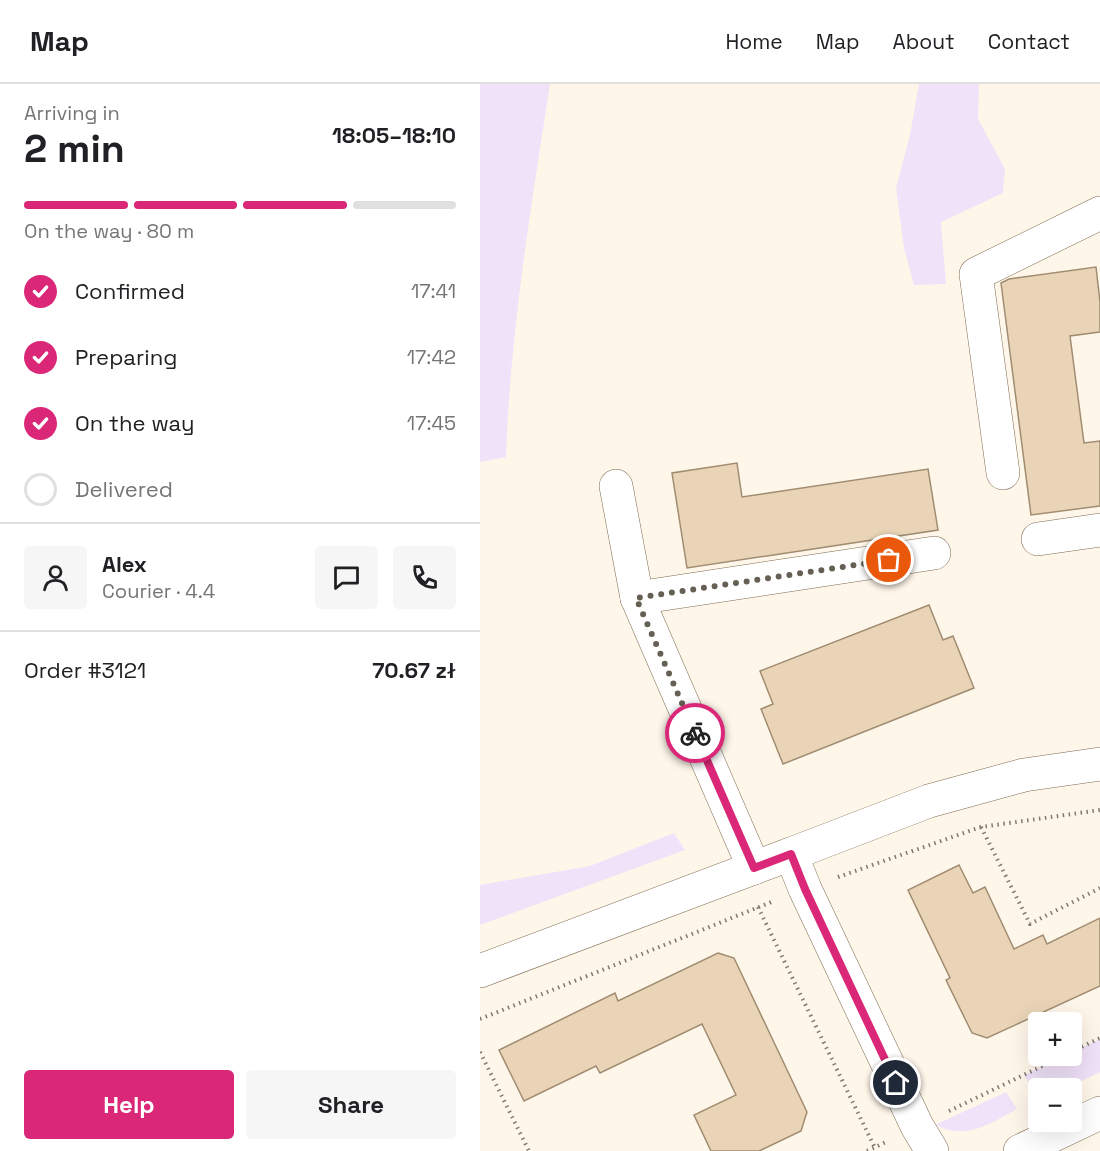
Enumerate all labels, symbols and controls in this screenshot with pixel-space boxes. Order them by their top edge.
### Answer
text: Map [30,23,89,59]
text: Home [725,28,783,55]
text: Map [816,28,860,55]
text: About [893,28,955,55]
text: Contact [988,28,1070,55]
text: Arriving in [24,100,120,126]
text: 18:05–18:10 [332,121,456,149]
text: 2 min [24,124,125,173]
text: On the way · 80 m [24,218,194,244]
icon: check [24,275,57,308]
text: Confirmed [75,277,185,305]
text: 17:41 [411,278,456,304]
icon: check [24,341,57,374]
text: Preparing [75,343,177,371]
text: 17:42 [407,344,456,370]
icon: check [24,407,57,440]
text: On the way [75,409,194,437]
text: 17:45 [407,410,456,436]
text: Delivered [75,475,173,503]
pin [863,534,914,585]
icon: bag [872,543,905,576]
button: person [24,546,87,609]
button: chat [315,546,378,609]
button: phone [393,546,456,609]
text: Alex [102,550,147,578]
text: Courier · 4.4 [102,578,215,604]
text: Order #3121 [24,656,146,684]
text: 70.67 zł [372,656,456,684]
courier [665,703,725,763]
icon: bike [679,717,712,750]
map controls [1028,1012,1082,1132]
button: + [1028,1012,1082,1066]
pin [870,1057,921,1108]
icon: home [879,1066,912,1099]
button: Help [24,1070,234,1139]
button: Share [246,1070,456,1139]
button: − [1028,1078,1082,1132]

